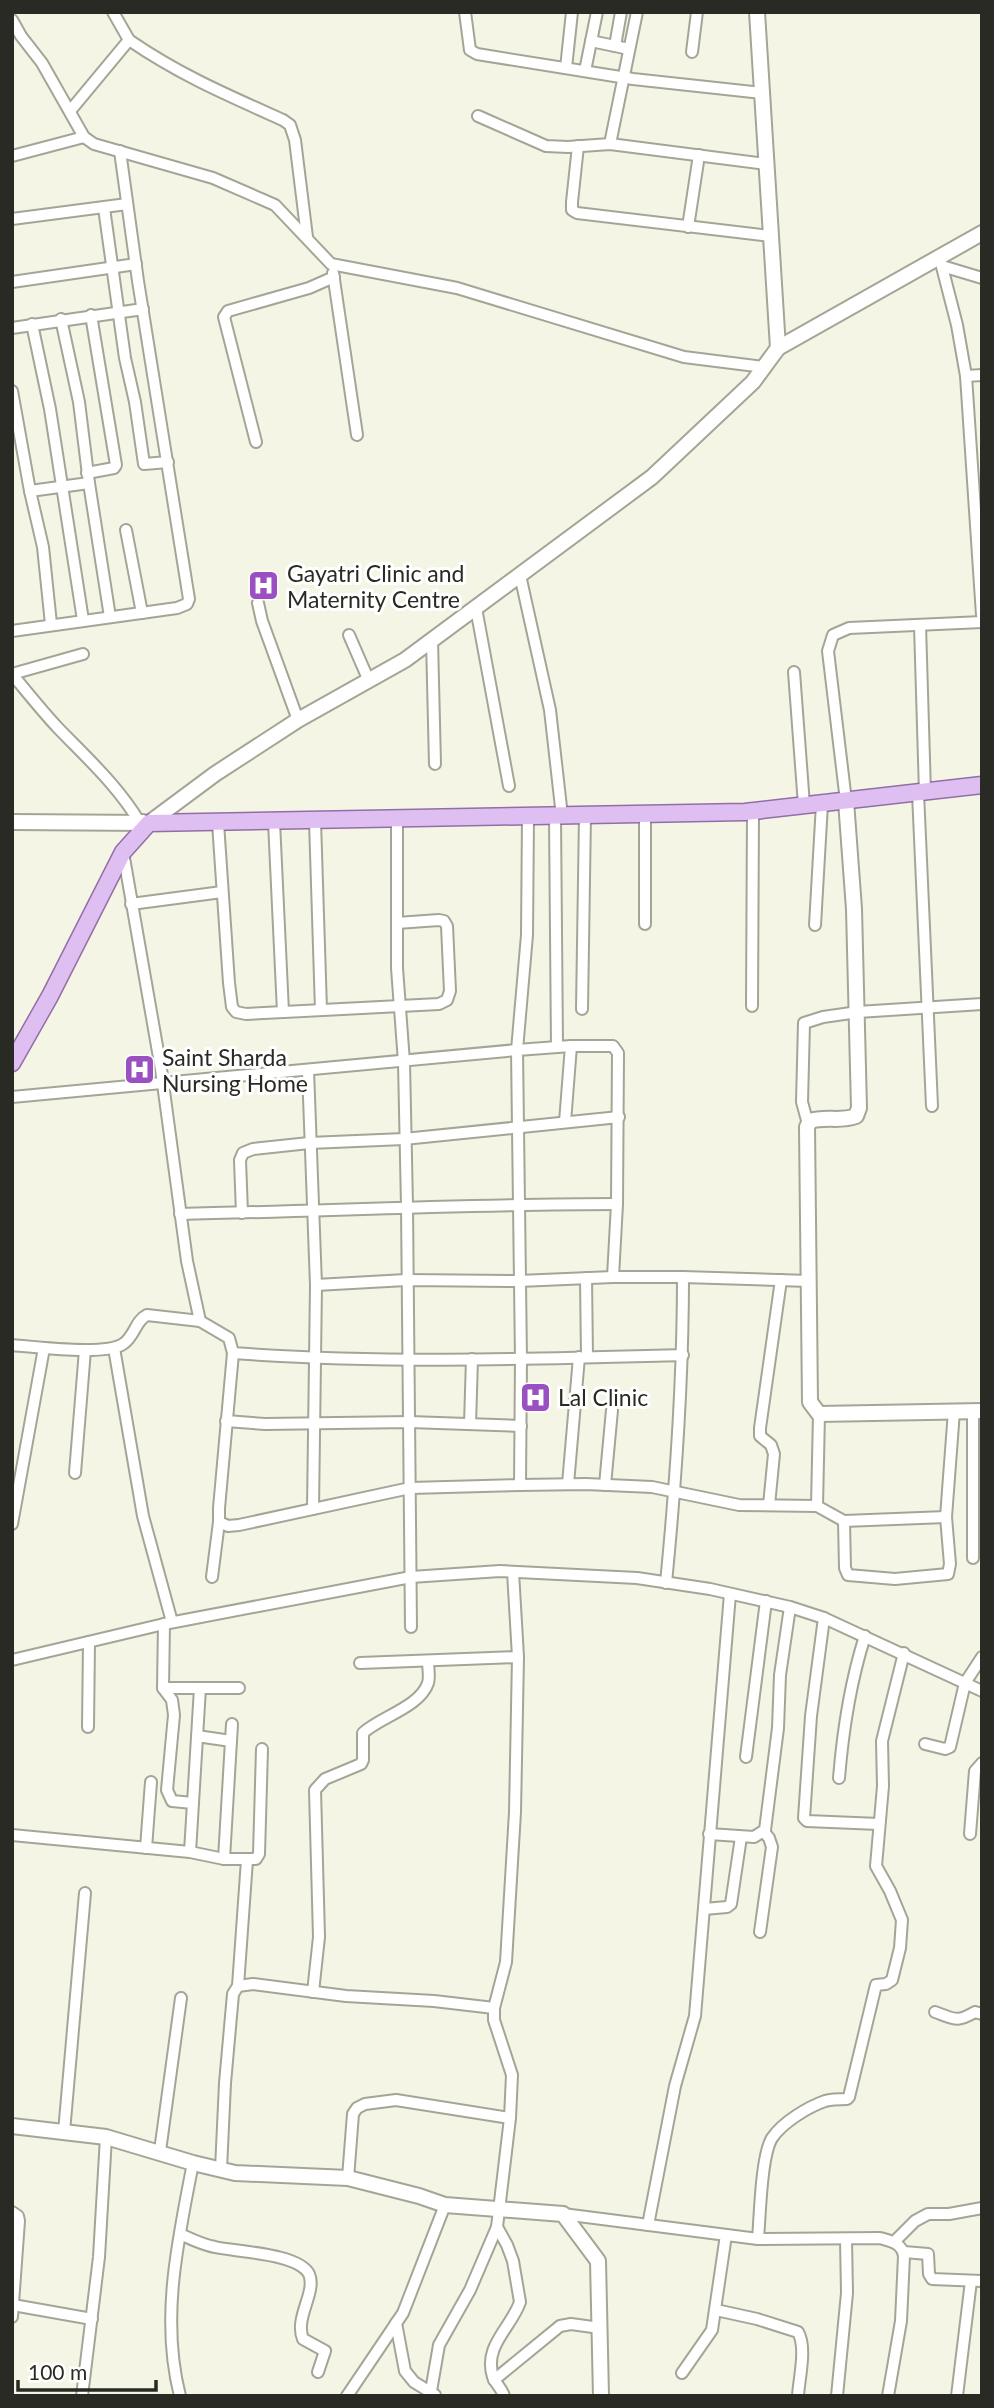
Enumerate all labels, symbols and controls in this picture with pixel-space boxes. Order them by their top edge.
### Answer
place label: Gayatri Clinic and Maternity Centre [287,559,465,613]
hospital icon: Gayatri Clinic and Maternity Centre [247,569,281,603]
place label: Saint Sharda Nursing Home [162,1043,308,1097]
hospital icon: Saint Sharda Nursing Home [122,1053,156,1087]
hospital icon: Lal Clinic [518,1380,552,1414]
place label: Lal Clinic [558,1383,648,1411]
scale bar [18,2348,156,2392]
text: 100 m [28,2359,87,2384]

